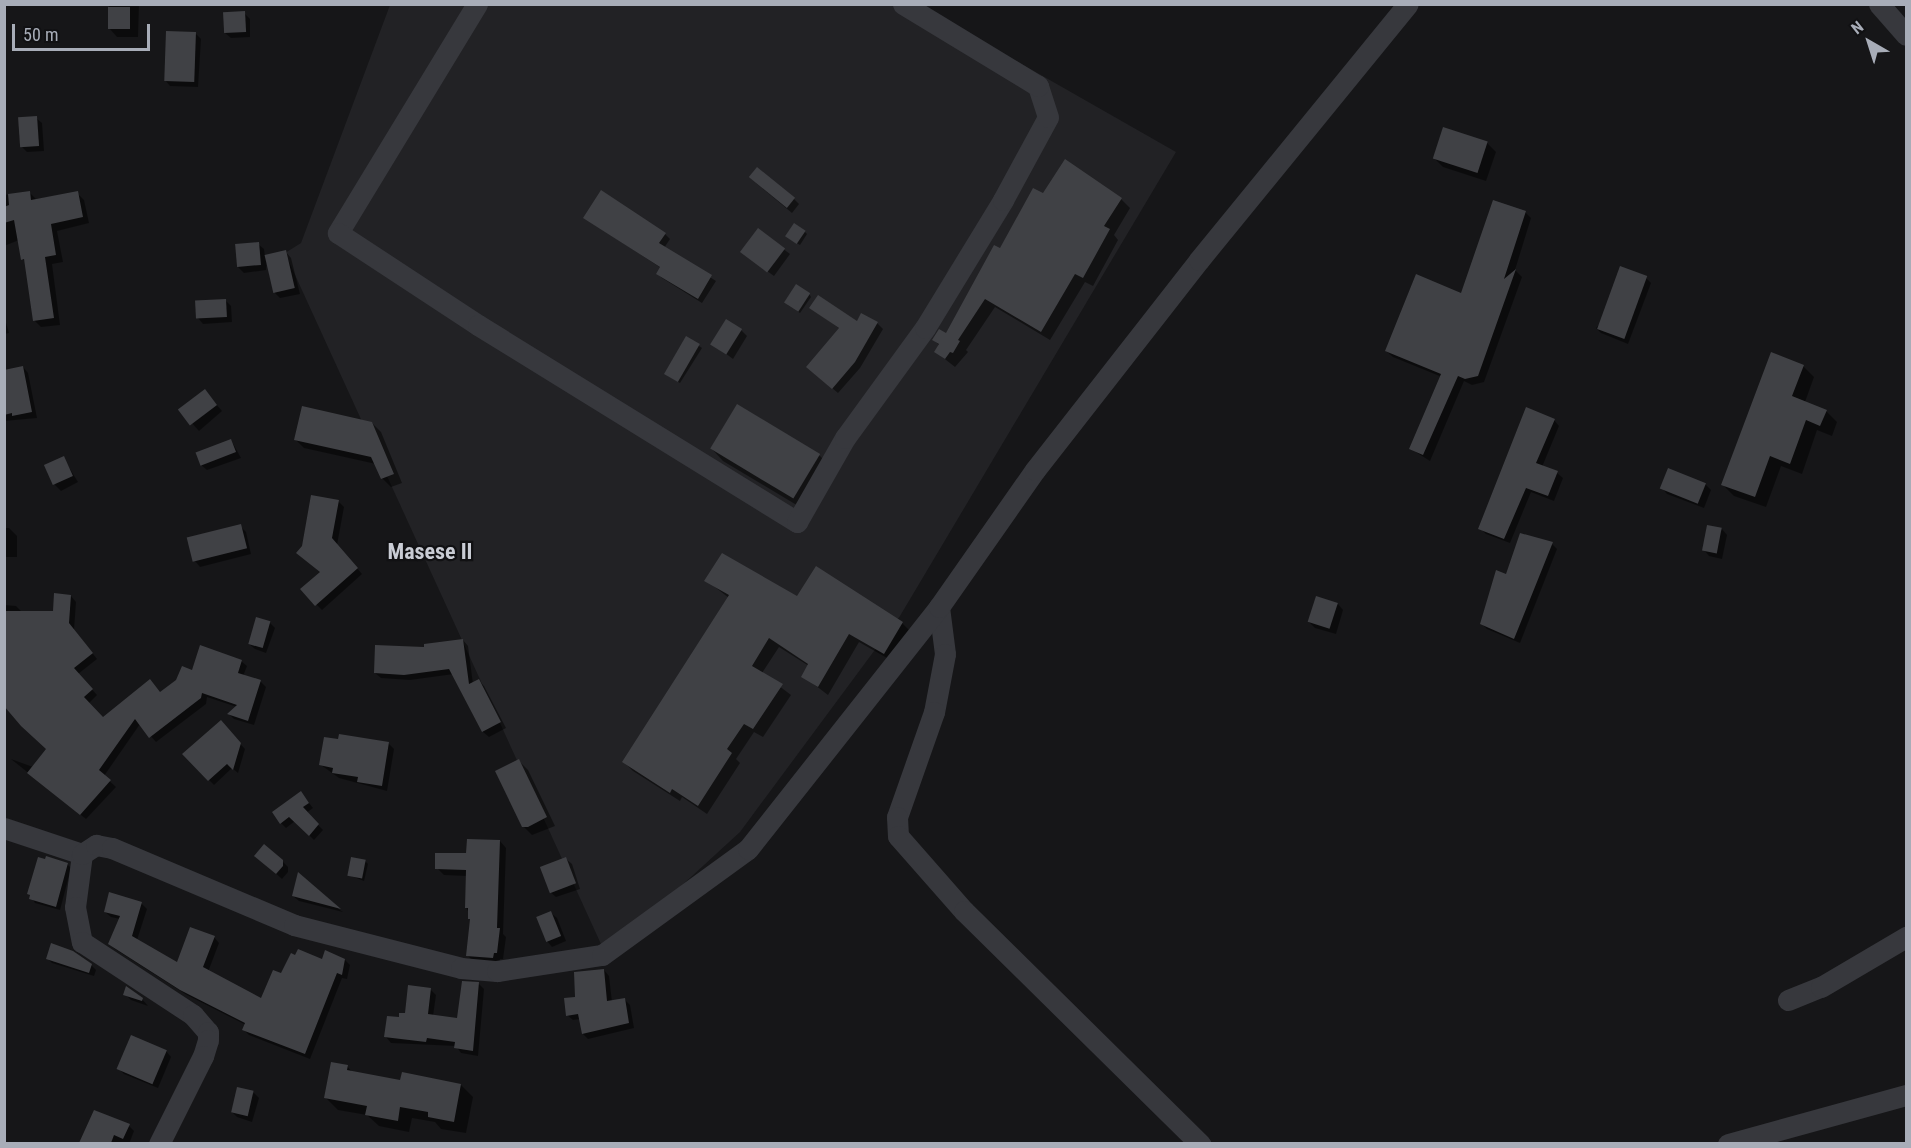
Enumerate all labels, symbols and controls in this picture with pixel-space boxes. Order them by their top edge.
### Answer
scale bar [15,12,153,50]
north arrow [1839,12,1899,72]
text: N [1848,17,1867,38]
text: 50 m [23,24,58,45]
district label: Masese II [387,539,473,565]

